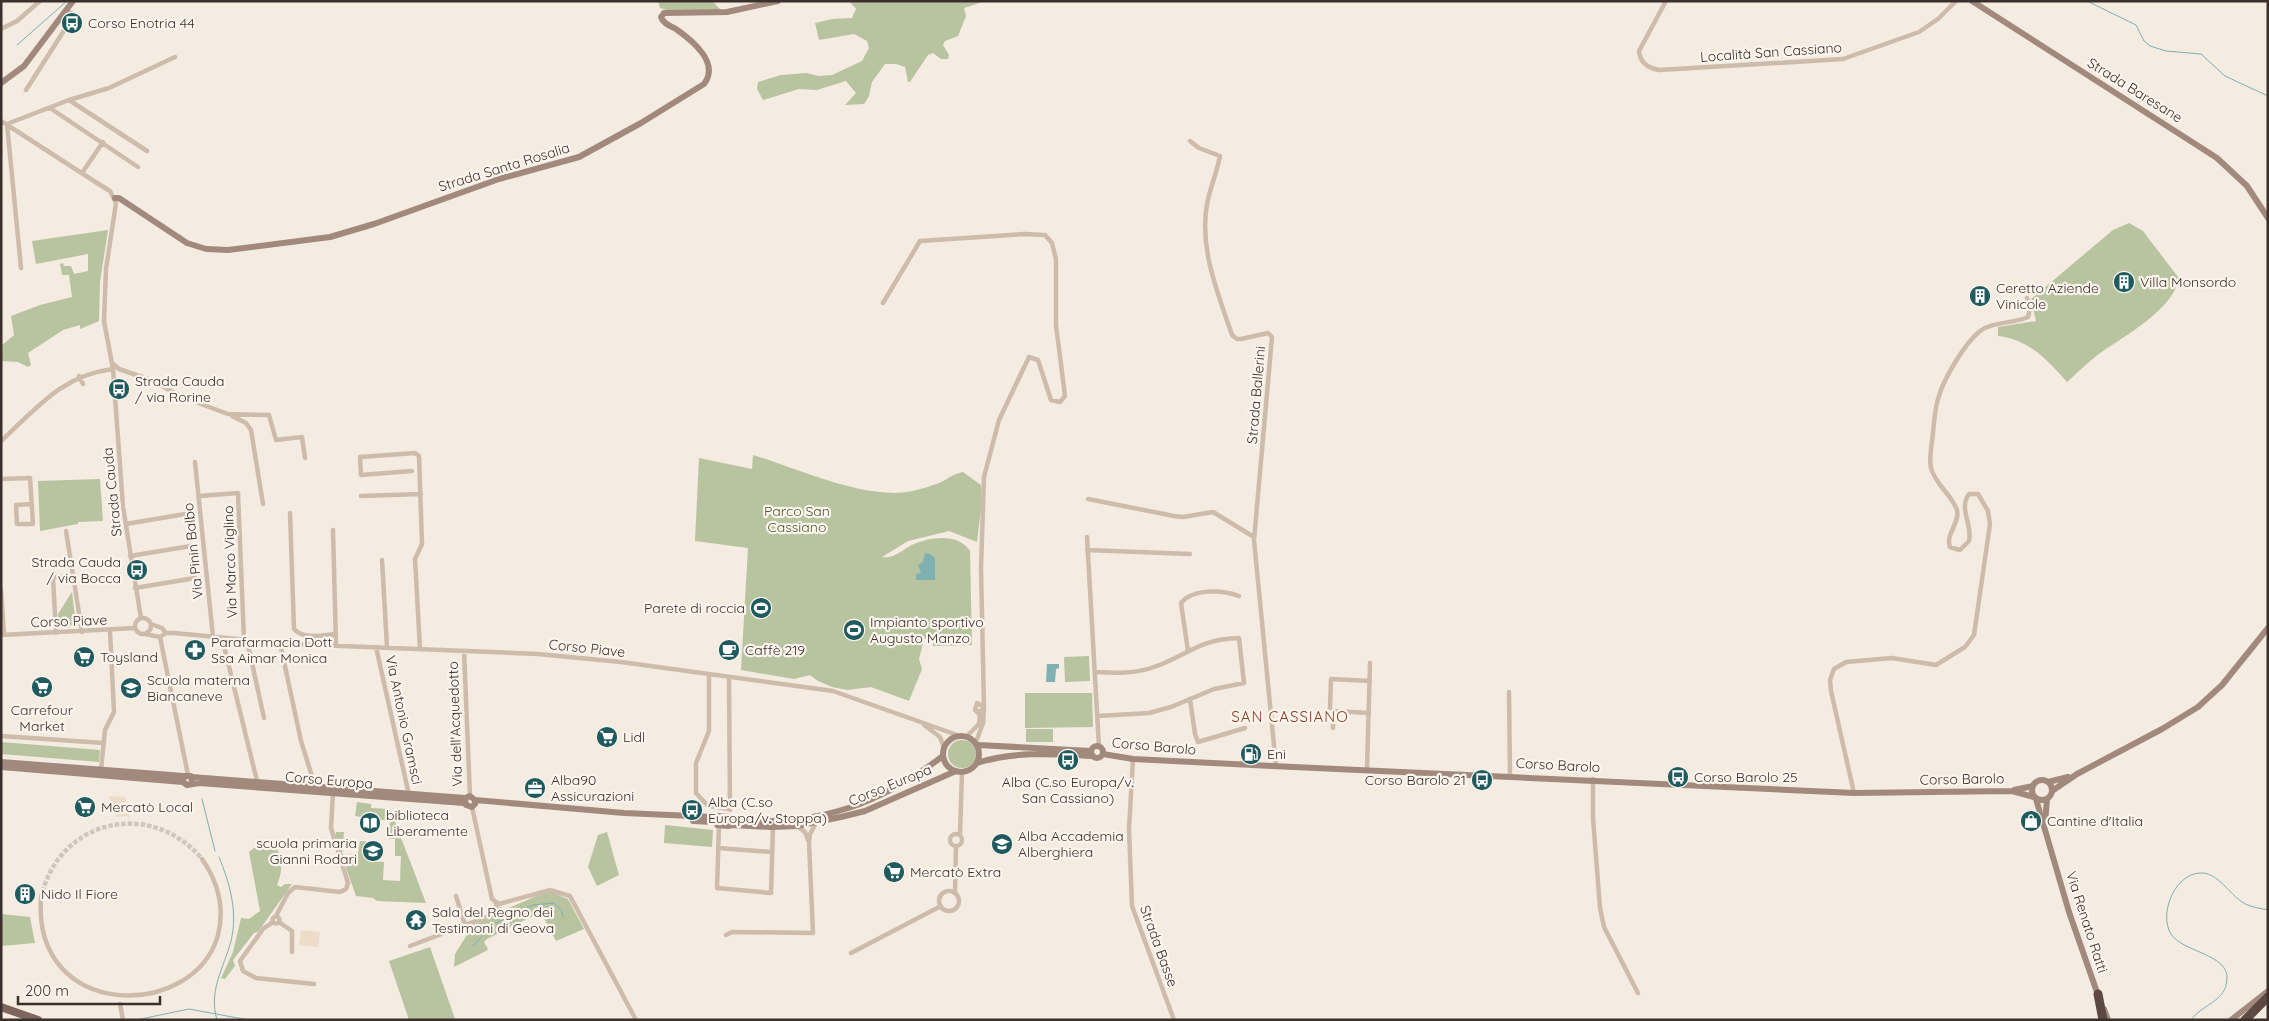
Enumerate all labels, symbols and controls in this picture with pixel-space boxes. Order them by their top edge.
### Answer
bus stop icon: Corso Enotria 44 [60,11,84,35]
place label: Corso Enotria 44 [88,14,195,32]
street label: Località San Cassiano [1700,38,1842,66]
street label: Strada Baresane [2084,54,2186,127]
street label: Strada Santa Rosalia [436,138,572,196]
building icon: Villa Monsordo [2112,270,2136,294]
place label: Villa Monsordo [2140,273,2236,291]
place label: Ceretto Aziende Vinicole [1996,279,2099,313]
building icon: Ceretto Aziende Vinicole [1968,284,1992,308]
street label: Strada Ballerini [1243,345,1269,445]
place label: Strada Cauda / via Rorine [135,372,225,406]
bus stop icon: Strada Cauda / via Rorine [107,377,131,401]
street label: Strada Cauda [98,447,126,537]
street label: Via Pinin Balbo [179,502,207,600]
park label: Parco San Cassiano [764,502,830,536]
street label: Via Marco Viglino [219,505,241,619]
place label: Strada Cauda / via Bocca [31,553,121,587]
bus stop icon: Strada Cauda / via Bocca [125,558,149,582]
sports icon: Parete di roccia [749,596,773,620]
place label: Parete di roccia [644,599,745,617]
street label: Corso Piave [30,611,108,631]
place label: Impianto sportivo Augusto Manzo [870,613,984,647]
sports icon: Impianto sportivo Augusto Manzo [842,618,866,642]
place label: Parafarmacia Dott Ssa Aimar Monica [211,633,333,667]
street label: Corso Piave [548,635,626,661]
pharmacy icon: Parafarmacia Dott Ssa Aimar Monica [183,638,207,662]
cafe icon: Caffè 219 [717,638,741,662]
place label: Caffè 219 [745,641,805,659]
supermarket icon: Toysland [72,645,96,669]
place label: Toysland [100,648,158,666]
street label: Via Antonio Gramsci [382,654,426,786]
street label: Via dell'Acquedotto [444,661,466,787]
place label: Scuola materna Biancaneve [147,671,250,705]
supermarket icon: Carrefour Market [30,675,54,699]
school or university icon: Scuola materna Biancaneve [119,676,143,700]
place label: Carrefour Market [11,701,74,735]
district label: SAN CASSIANO [1231,707,1349,726]
supermarket icon: Lidl [595,725,619,749]
place label: Lidl [623,728,645,746]
street label: Corso Barolo [1111,733,1197,759]
fuel station icon: Eni [1239,742,1263,766]
place label: Eni [1267,745,1286,763]
bus stop icon: Alba (C.so Europa/v. San Cassiano) [1056,748,1080,772]
street label: Corso Barolo [1515,754,1601,776]
street label: Corso Europa [846,760,934,810]
bus stop icon: Corso Barolo 25 [1666,765,1690,789]
street label: Corso Europa [284,767,374,793]
bus stop icon: Corso Barolo 21 [1470,768,1494,792]
place label: Corso Barolo 25 [1694,768,1798,786]
street label: Corso Barolo [1920,769,2004,789]
place label: Alba90 Assicurazioni [551,771,634,805]
place label: Corso Barolo 21 [1365,771,1466,789]
place label: Alba (C.so Europa/v. San Cassiano) [1002,773,1134,807]
office icon: Alba90 Assicurazioni [523,776,547,800]
place label: Alba (C.so Europa/v. Stoppa) [708,793,827,827]
supermarket icon: Mercatò Local [73,795,97,819]
place label: Mercatò Local [101,798,193,816]
bus stop icon: Alba (C.so Europa/v. Stoppa) [680,798,704,822]
place label: biblioteca Liberamente [386,806,468,840]
shop icon: Cantine d'Italia [2019,809,2043,833]
library icon: biblioteca Liberamente [358,811,382,835]
place label: Cantine d'Italia [2047,812,2143,830]
place label: Alba Accademia Alberghiera [1018,827,1124,861]
school or university icon: Alba Accademia Alberghiera [990,832,1014,856]
place label: scuola primaria Gianni Rodari [256,834,357,868]
school or university icon: scuola primaria Gianni Rodari [361,839,385,863]
supermarket icon: Mercatò Extra [882,860,906,884]
place label: Mercatò Extra [910,863,1001,881]
street label: Via Renato Ratti [2062,869,2112,975]
building icon: Nido Il Fiore [13,882,37,906]
place label: Nido Il Fiore [41,885,118,903]
place label: Sala del Regno dei Testimoni di Geova [432,903,554,937]
street label: Strada Basse [1136,903,1182,989]
temple icon: Sala del Regno dei Testimoni di Geova [404,908,428,932]
scale bar [18,974,160,1006]
text: 200 m [25,981,69,1000]

